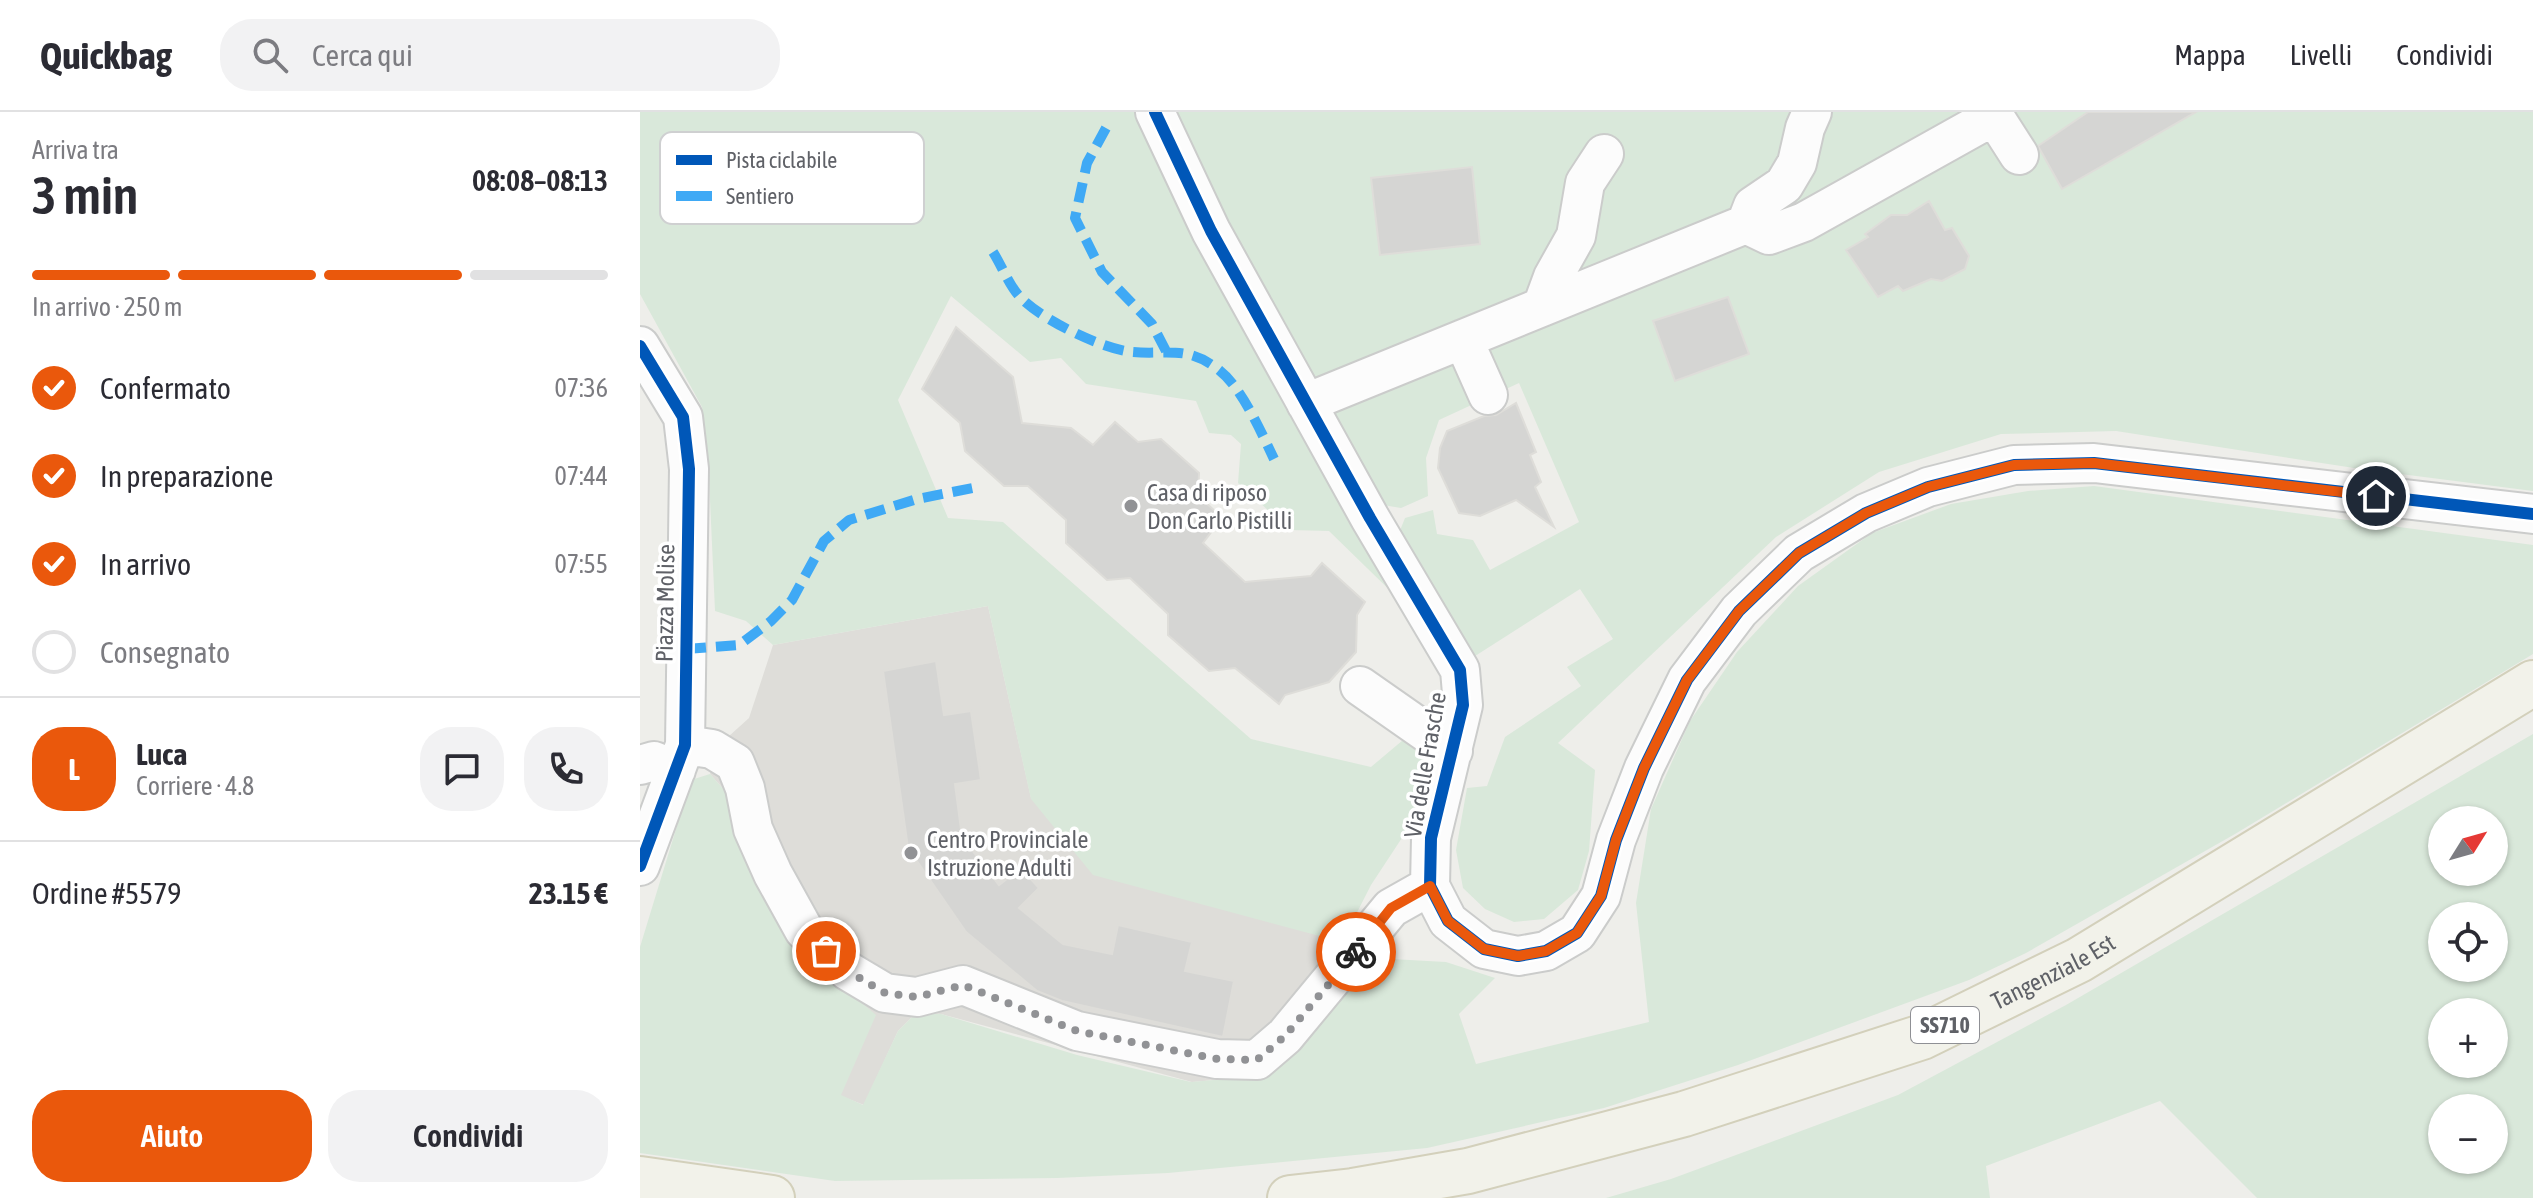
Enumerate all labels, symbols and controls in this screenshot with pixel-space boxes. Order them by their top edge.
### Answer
search box [220,19,780,91]
icon: search [248,33,292,77]
text: Quickbag [40,34,172,77]
text: Cerca qui [312,38,413,72]
text: Mappa [2174,39,2246,71]
text: Livelli [2290,39,2352,71]
text: Condividi [2396,39,2493,71]
legend [660,132,924,224]
text: Arriva tra [32,135,119,165]
text: Pista ciclabile [726,147,837,173]
text: 08:08–08:13 [472,163,608,197]
text: 3 min [32,165,138,225]
text: Sentiero [726,183,794,209]
text: In arrivo · 250 m [32,292,183,322]
icon: check [32,366,76,410]
text: Confermato [100,371,231,405]
text: 07:36 [554,373,608,403]
icon: check [32,454,76,498]
text: In preparazione [100,459,273,493]
text: 07:44 [554,461,608,491]
pin [2342,462,2410,530]
icon: home [2354,474,2398,518]
place label: Casa di riposo Don Carlo Pistilli [1147,479,1292,534]
marker: Casa di riposo Don Carlo Pistilli [1122,497,1140,515]
icon: check [32,542,76,586]
street label: Piazza Molise [650,544,680,662]
text: In arrivo [100,547,191,581]
text: 07:55 [554,549,608,579]
text: Consegnato [100,635,230,669]
street label: Via delle Frasche [1399,690,1451,840]
button: chat [420,727,504,811]
button: phone [524,727,608,811]
text: Luca [136,737,187,771]
text: L [68,752,80,786]
text: Corriere · 4.8 [136,771,254,801]
north arrow [2428,806,2508,886]
map controls [2428,806,2508,1174]
place label: Centro Provinciale Istruzione Adulti [927,826,1088,881]
marker: Centro Provinciale Istruzione Adulti [902,844,920,862]
text: Ordine #5579 [32,876,181,910]
text: 23.15 € [529,876,608,910]
button: locate [2428,902,2508,982]
courier [1316,912,1396,992]
pin [792,917,860,985]
street label: Tangenziale Est [1987,928,2120,1014]
icon: bag [804,929,848,973]
icon: bike [1334,930,1378,974]
button: + [2428,998,2508,1078]
road number: SS710 [1911,1007,1979,1043]
button: Aiuto [32,1090,312,1182]
button: Condividi [328,1090,608,1182]
button: − [2428,1094,2508,1174]

